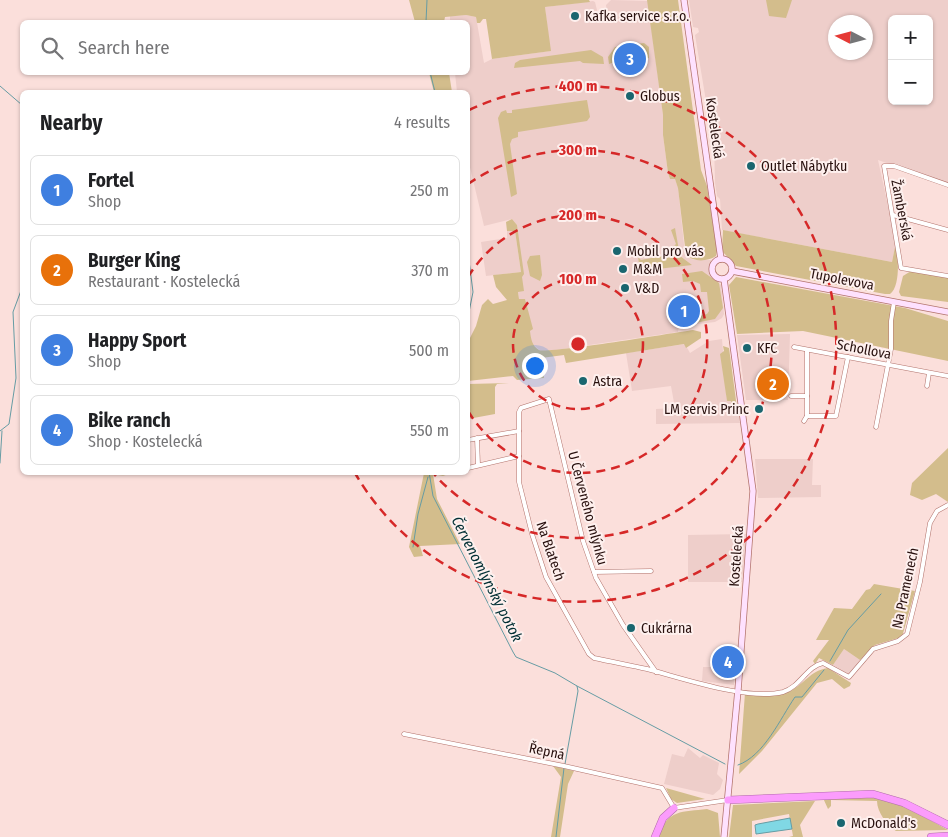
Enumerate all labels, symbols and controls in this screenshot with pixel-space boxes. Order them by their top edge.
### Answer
place label: Kafka service s.r.o. [585,8,689,25]
marker: Kafka service s.r.o. [569,10,581,22]
north arrow [828,15,873,60]
map controls [888,15,933,105]
button: + [888,15,933,60]
search box [20,20,470,75]
icon: search [38,34,66,62]
text: Search here [78,36,170,59]
pin: 3 [614,40,646,78]
button: − [888,60,933,105]
text: 400 m [559,77,597,95]
place label: Globus [640,88,680,105]
marker: Globus [624,90,636,102]
street label: Kostelecká [702,96,727,160]
text: Nearby [40,110,102,136]
text: 4 results [394,113,450,132]
text: 300 m [558,141,597,159]
place label: Outlet Nábytku [761,158,847,175]
marker: Outlet Nábytku [745,160,757,172]
text: Fortel [88,169,134,192]
street label: Žamberská [887,178,917,242]
text: 1 [54,181,60,200]
text: 250 m [410,181,449,200]
text: Shop [88,192,121,211]
text: 200 m [558,206,597,224]
place label: Mobil pro vás [627,243,704,260]
marker: Mobil pro vás [611,245,623,257]
text: Burger King [88,249,180,272]
text: 2 [53,261,61,280]
text: 370 m [411,261,449,280]
place label: M&M [633,261,662,278]
marker: M&M [617,263,629,275]
street label: Tupolevova [808,265,876,294]
text: 100 m [559,270,597,288]
text: Restaurant · Kostelecká [88,272,240,291]
place label: V&D [635,280,659,297]
marker: V&D [619,282,631,294]
pin: 1 [668,292,700,330]
text: Happy Sport [88,329,186,352]
centre of rings [569,335,587,353]
street label: Schollova [835,336,893,363]
place label: KFC [757,340,777,357]
text: 3 [53,341,61,360]
text: 500 m [409,341,449,360]
marker: KFC [741,342,753,354]
text: Shop [88,352,121,371]
your location [522,353,548,379]
pin: 2 [757,365,789,403]
place label: Astra [593,373,622,390]
marker: Astra [577,375,589,387]
place label: LM servis Princ [664,401,749,418]
marker: LM servis Princ [753,403,765,415]
text: Bike ranch [88,409,171,432]
text: 4 [53,421,61,440]
text: 550 m [410,421,449,440]
text: Shop · Kostelecká [88,432,203,451]
street label: U Červeného mlýnku [564,449,612,567]
water label: Červenomlýnský potok [448,513,527,645]
street label: Na Blatech [532,519,569,583]
street label: Kostelecká [726,525,747,587]
street label: Na Pramenech [889,546,922,630]
place label: Cukrárna [641,620,692,637]
marker: Cukrárna [625,622,637,634]
pin: 4 [712,643,744,681]
street label: Řepná [528,738,567,764]
place label: McDonald's [851,815,916,832]
marker: McDonald's [835,817,847,829]

